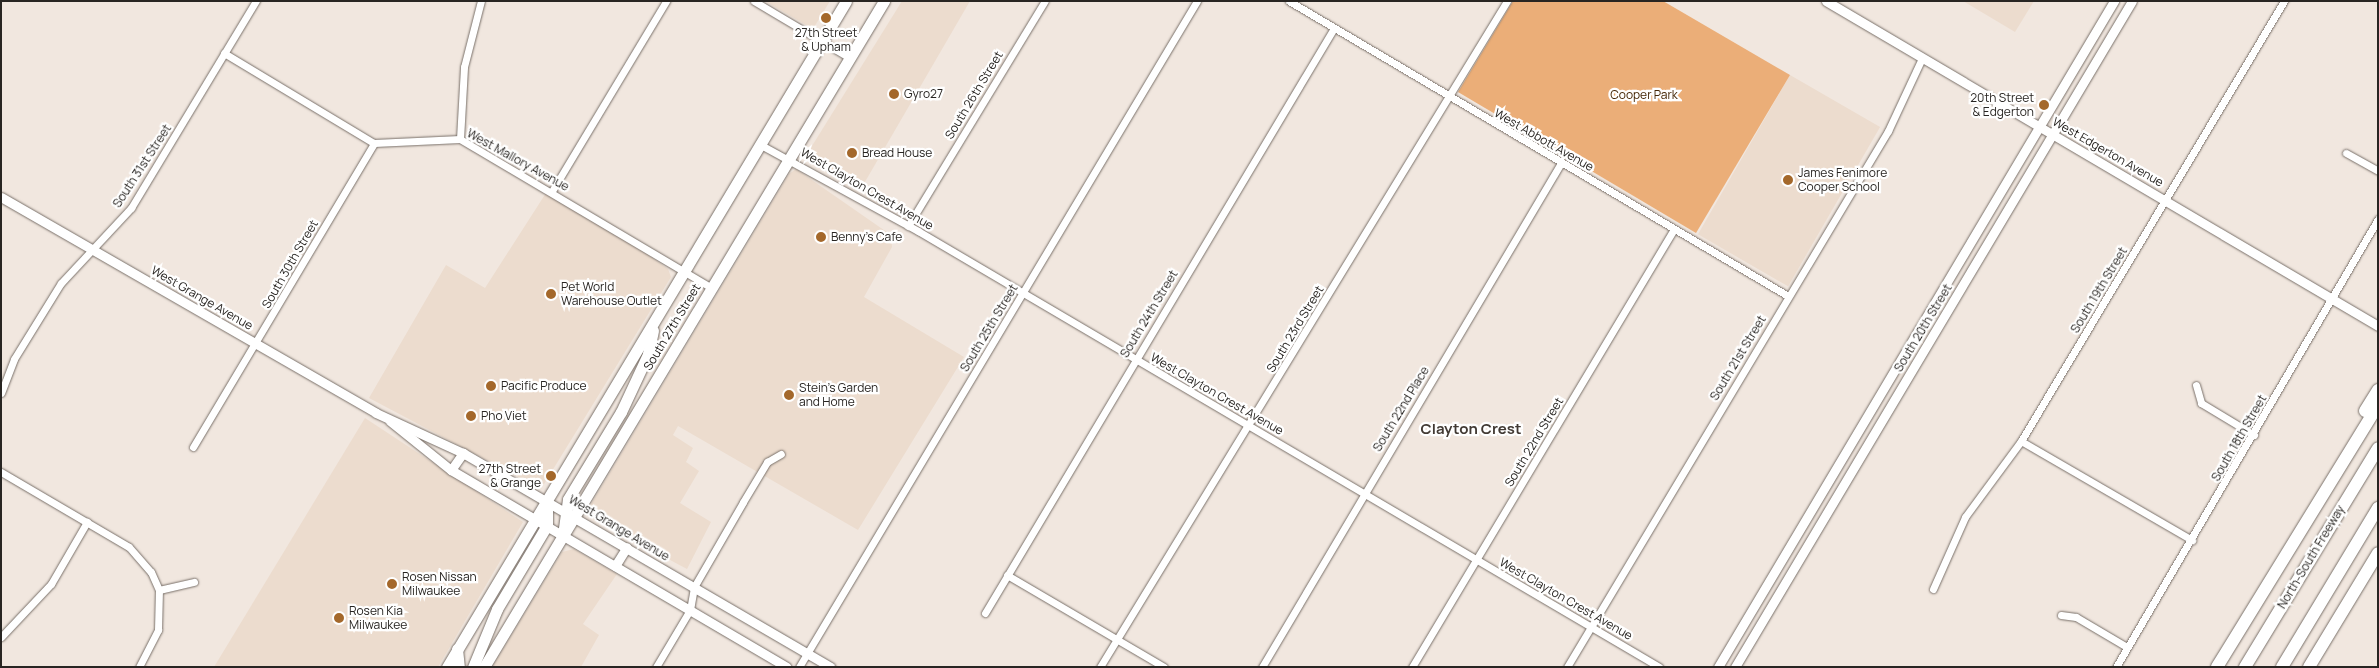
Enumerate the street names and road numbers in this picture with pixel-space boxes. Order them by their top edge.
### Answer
street label: South 26th Street [942,49,1006,141]
street label: West Abbott Avenue [1492,106,1596,174]
street label: West Edgerton Avenue [2050,114,2166,190]
street label: South 31st Street [110,122,174,210]
street label: West Mallory Avenue [464,126,572,194]
street label: West Clayton Crest Avenue [798,145,936,233]
street label: South 30th Street [259,217,321,311]
street label: South 19th Street [2068,244,2130,336]
street label: West Grange Avenue [149,263,255,333]
street label: South 24th Street [1117,268,1181,360]
street label: South 27th Street [640,281,704,373]
street label: South 25th Street [957,282,1021,374]
street label: South 20th Street [1891,282,1955,374]
street label: South 23rd Street [1263,283,1327,375]
street label: South 21st Street [1707,313,1769,403]
street label: West Clayton Crest Avenue [1148,350,1286,438]
street label: South 22nd Place [1370,364,1432,454]
street label: South 18th Street [2208,392,2270,484]
street label: South 22nd Street [1502,395,1566,489]
street label: West Grange Avenue [566,492,672,564]
street label: North-South Freeway [2274,503,2348,611]
street label: West Clayton Crest Avenue [1497,555,1635,643]

